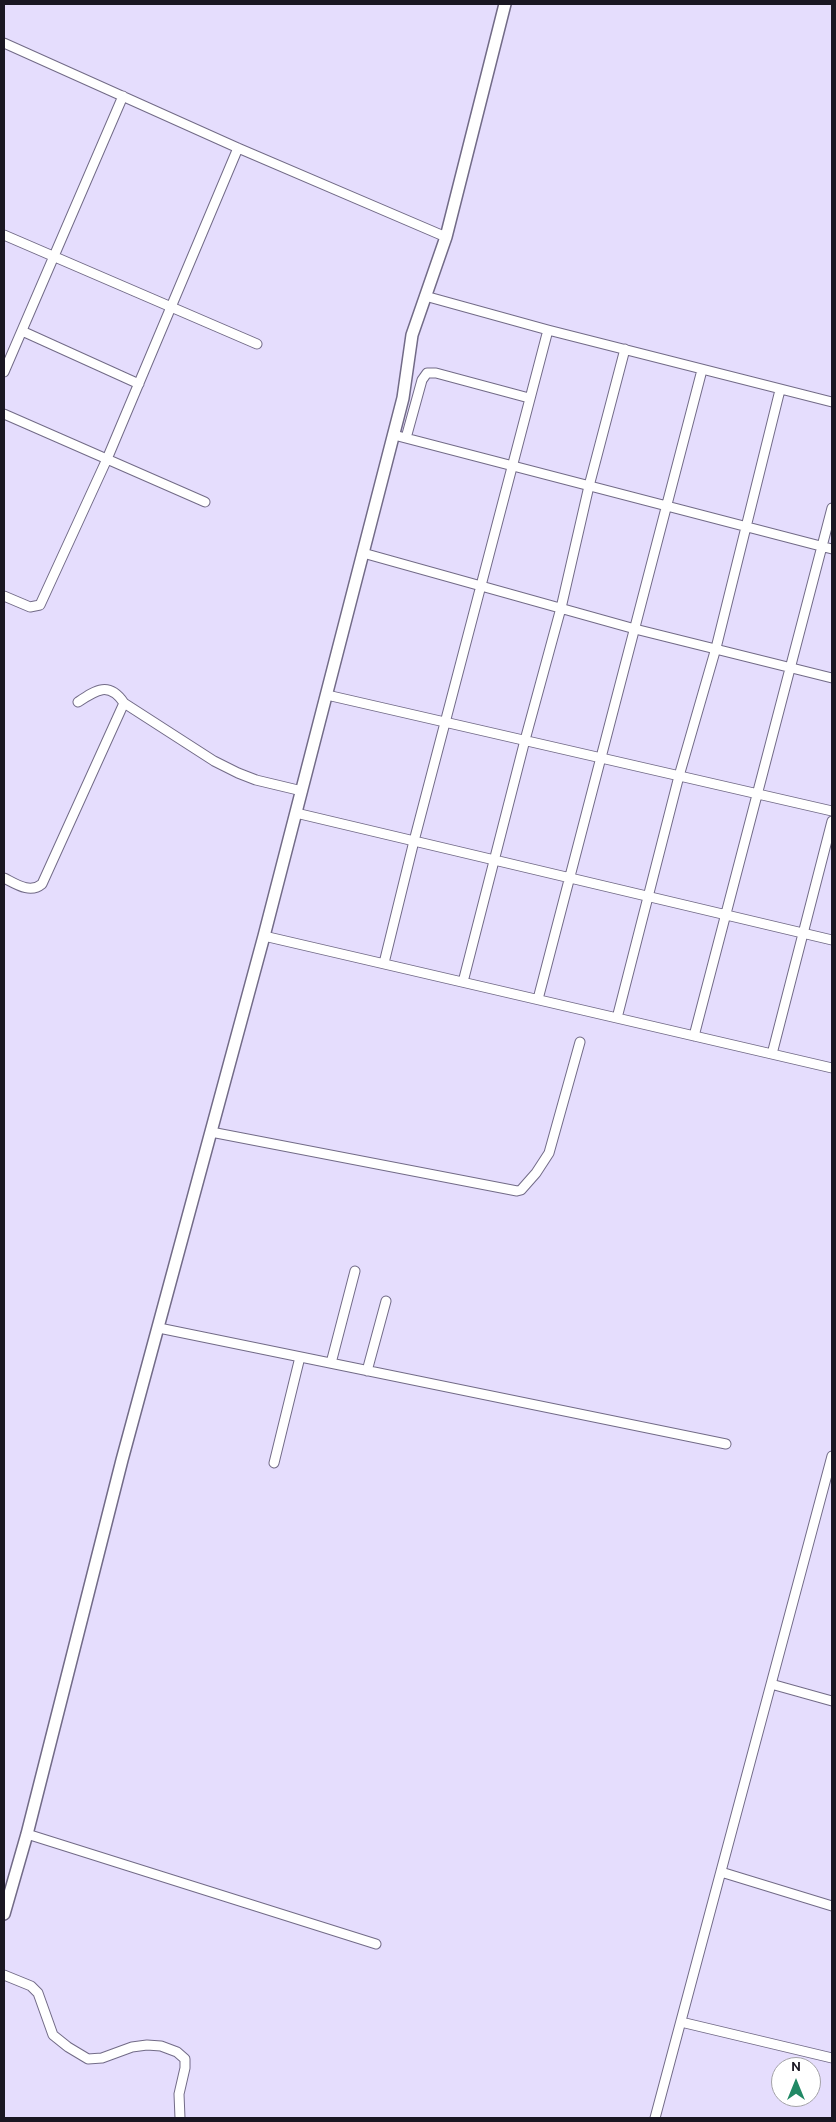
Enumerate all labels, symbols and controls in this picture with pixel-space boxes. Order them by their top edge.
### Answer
north arrow [771,2057,821,2107]
text: N [791,2059,801,2076]

